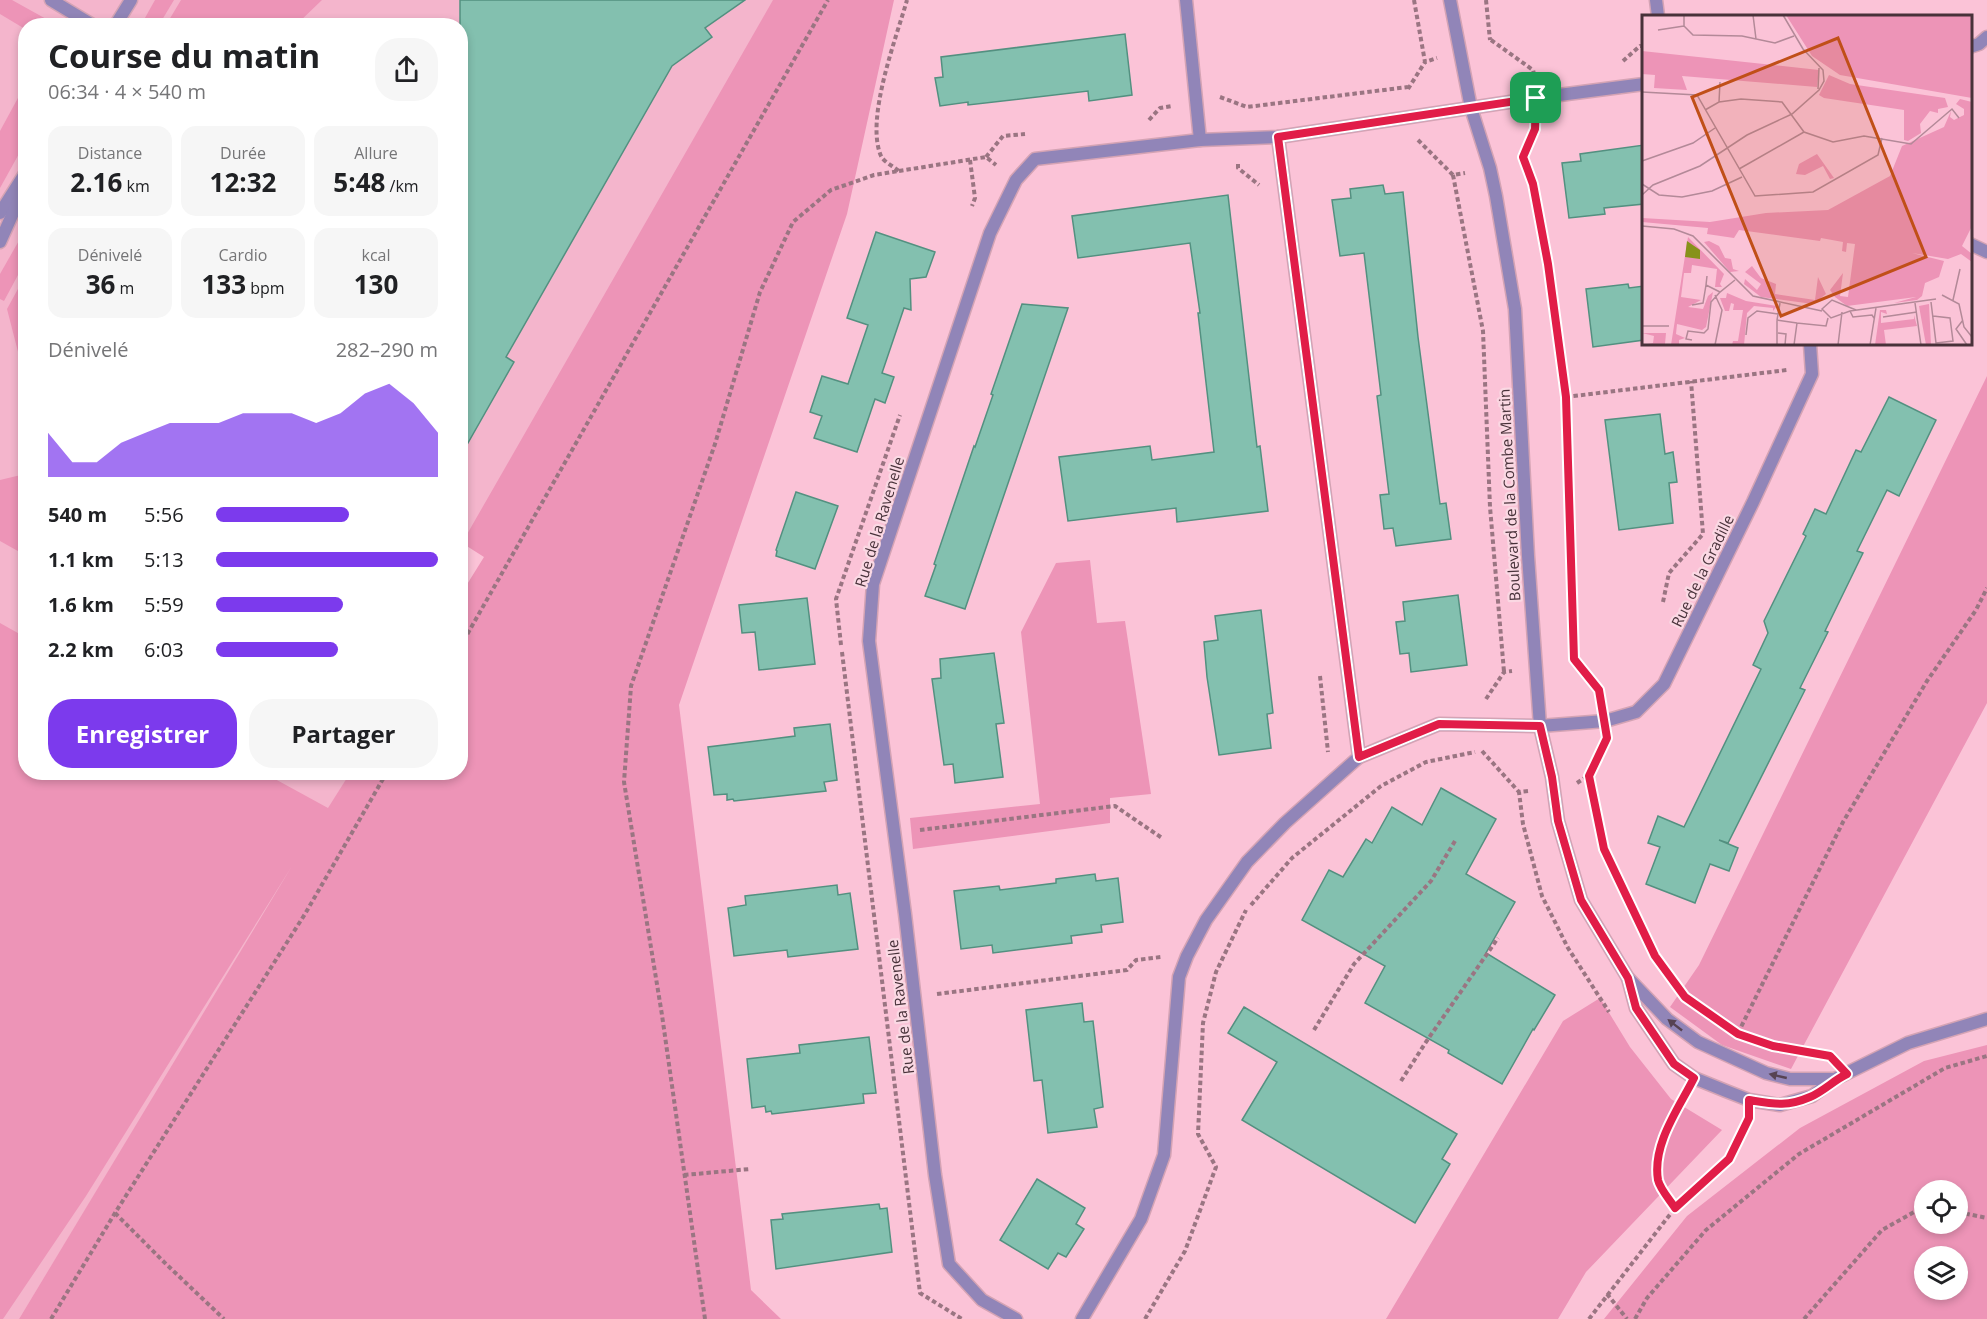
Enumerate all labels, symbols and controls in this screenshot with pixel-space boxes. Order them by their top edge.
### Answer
inset map [1642,15,1972,345]
text: Course du matin [48,33,320,78]
button: share [375,38,438,101]
pin [1510,72,1561,123]
text: 06:34 · 4 × 540 m [48,78,206,105]
icon: arrive [1519,81,1552,114]
text: Distance [78,142,142,164]
text: Durée [220,142,266,164]
text: Allure [354,142,398,164]
text: 2.16 [70,164,122,200]
text: 12:32 [210,164,276,200]
text: 5:48 [333,164,385,200]
text: km [122,175,150,197]
text: /km [385,175,419,197]
text: Dénivelé [78,244,142,266]
text: Cardio [219,244,267,266]
text: kcal [362,244,391,266]
text: 36 [86,266,115,302]
text: 133 [201,266,246,302]
text: 130 [354,266,398,302]
text: m [115,277,134,299]
text: bpm [246,277,285,299]
text: Dénivelé [48,336,129,363]
text: 282–290 m [336,336,438,363]
street label: Boulevard de la Combe Martin [1493,388,1525,602]
street label: Rue de la Ravenelle [850,454,908,589]
text: 540 m [48,501,107,528]
text: 5:56 [144,501,184,528]
street label: Rue de la Gradille [1666,511,1738,630]
text: 1.1 km [48,546,114,573]
text: 5:13 [144,546,184,573]
text: 1.6 km [48,591,114,618]
text: 5:59 [144,591,184,618]
text: 2.2 km [48,636,114,663]
text: 6:03 [144,636,184,663]
button: Enregistrer [48,699,237,768]
button: Partager [249,699,438,768]
street label: Rue de la Ravenelle [882,939,918,1076]
one-way arrow [1668,1019,1683,1031]
one-way arrow [1769,1071,1787,1081]
map controls [1914,1180,1968,1300]
button: locate [1914,1180,1968,1234]
button: layers [1914,1246,1968,1300]

